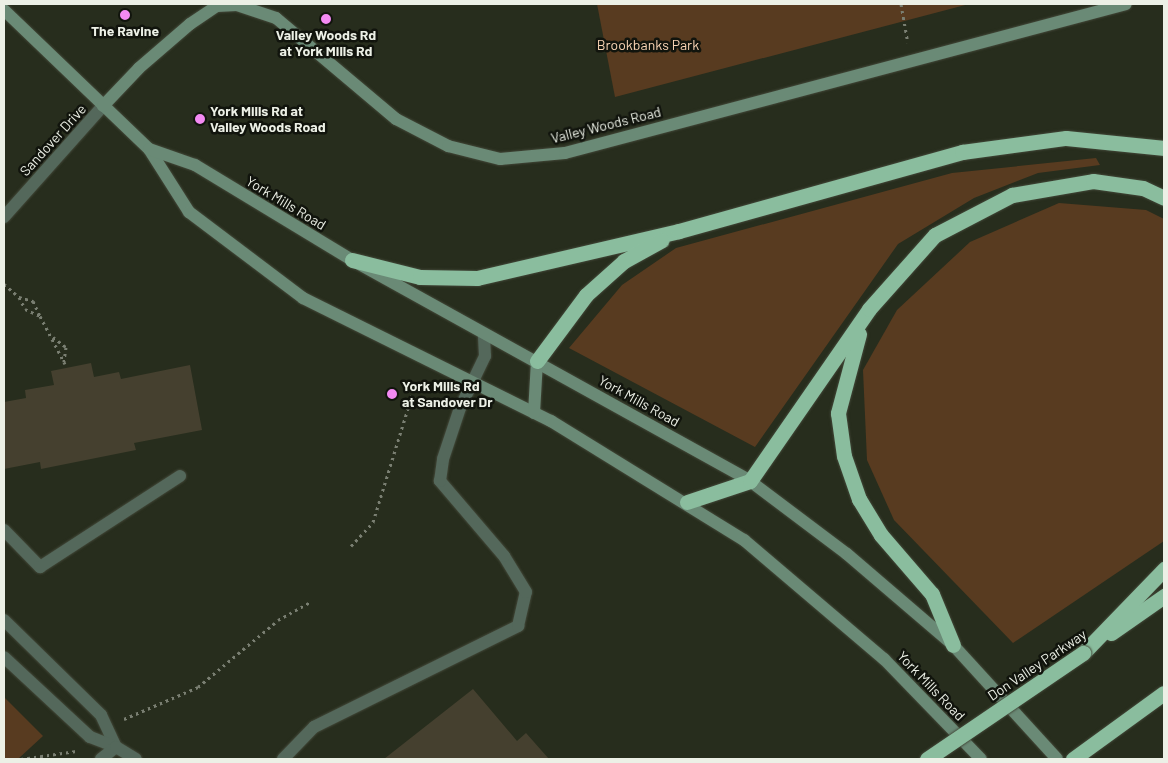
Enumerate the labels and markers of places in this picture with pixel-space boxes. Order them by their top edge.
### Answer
marker: The Ravine [119,9,131,21]
marker: Valley Woods Rd at York Mills Rd [320,13,332,25]
place label: The Ravine [91,23,159,39]
place label: Valley Woods Rd at York Mills Rd [276,27,376,59]
place label: York Mills Rd at Valley Woods Road [210,103,326,136]
marker: York Mills Rd at Valley Woods Road [194,113,206,125]
place label: York Mills Rd at Sandover Dr [402,378,493,411]
marker: York Mills Rd at Sandover Dr [386,388,398,400]

